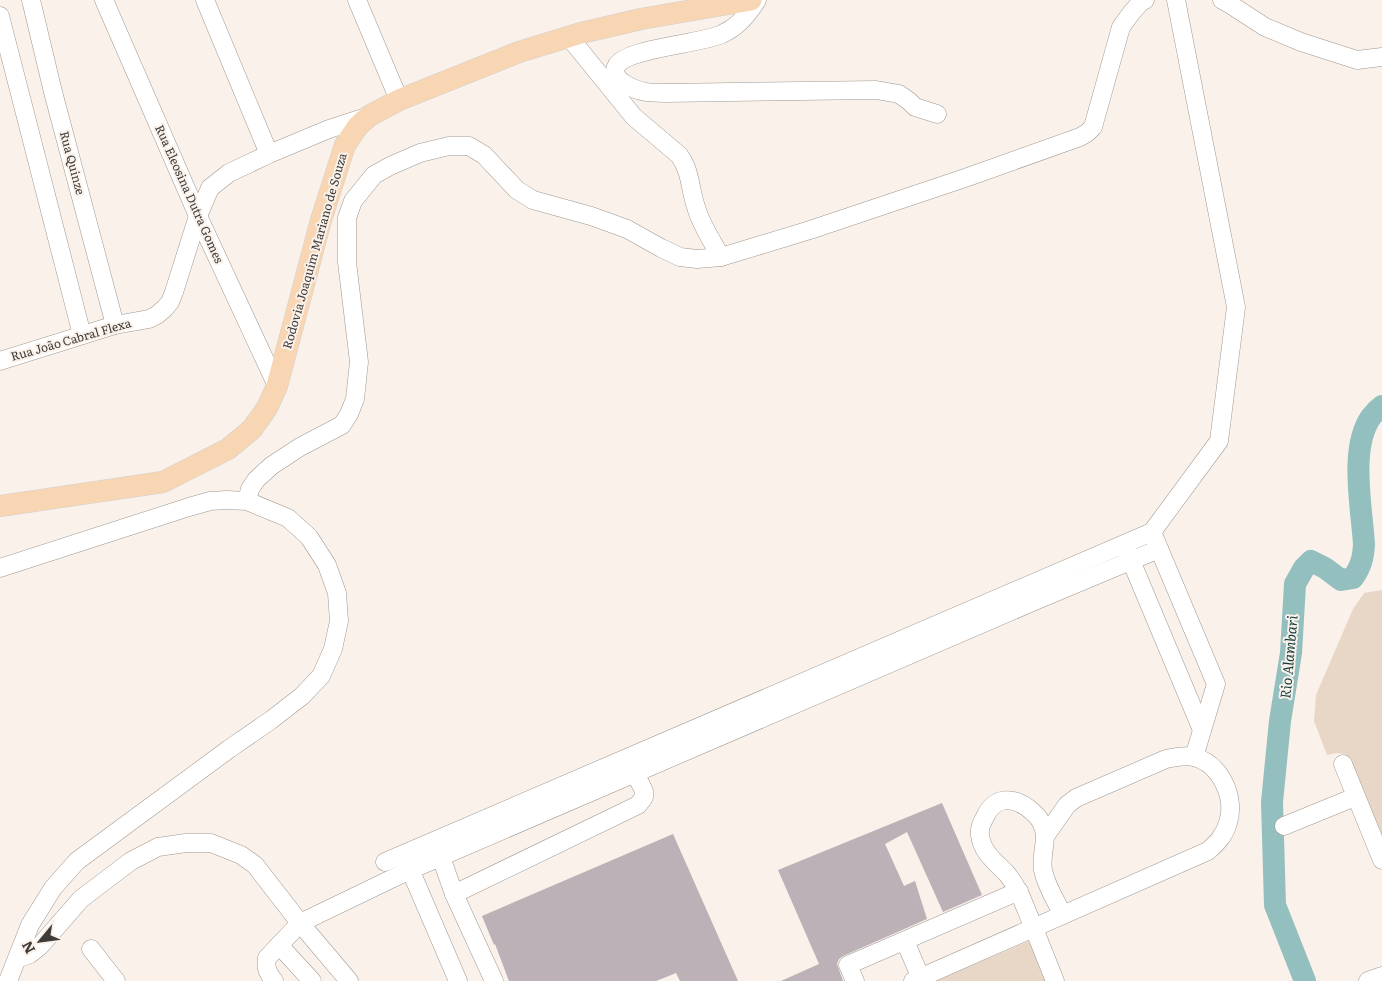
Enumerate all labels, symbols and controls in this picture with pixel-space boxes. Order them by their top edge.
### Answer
street label: Rua Eleosina Dutra Gomes [151,121,229,266]
street label: Rua Quinze [56,129,90,197]
street label: Rodovia Joaquim Mariano de Souza [277,150,351,351]
street label: Rua João Cabral Flexa [8,313,133,365]
water label: Rio Alambari [1274,614,1302,699]
north arrow [15,916,65,966]
text: N [16,938,39,958]

